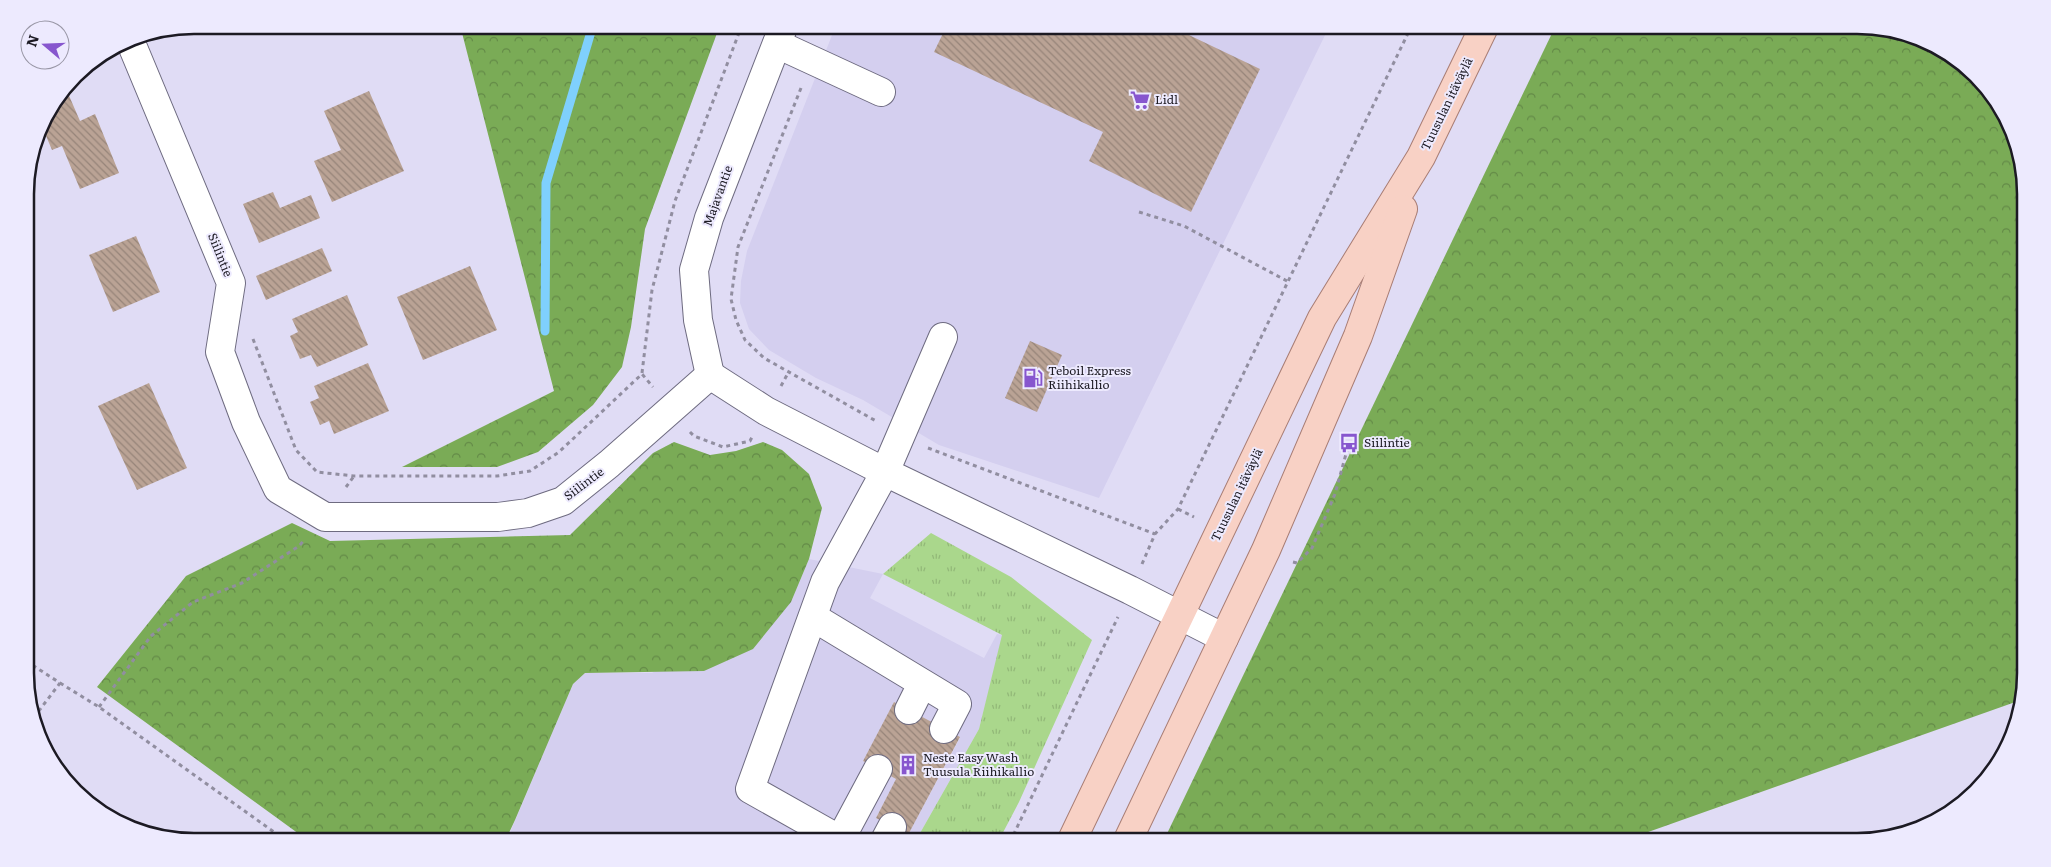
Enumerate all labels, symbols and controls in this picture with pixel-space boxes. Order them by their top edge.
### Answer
north arrow [20,20,70,70]
text: N [20,31,43,49]
street label: Tuusulan itäväylä [1416,53,1477,153]
supermarket icon: Lidl [1129,89,1151,111]
place label: Lidl [1155,90,1178,108]
street label: Majavantie [698,163,736,229]
street label: Siilintie [204,230,238,279]
place label: Teboil Express Riihikallio [1048,361,1131,393]
fuel station icon: Teboil Express Riihikallio [1022,367,1044,389]
bus stop icon: Siilintie [1338,432,1360,454]
place label: Siilintie [1364,433,1410,451]
street label: Tuusulan itäväylä [1206,444,1267,544]
street label: Siilintie [560,462,607,504]
place label: Neste Easy Wash Tuusula Riihikallio [923,748,1034,780]
building icon: Neste Easy Wash Tuusula Riihikallio [897,754,919,776]

